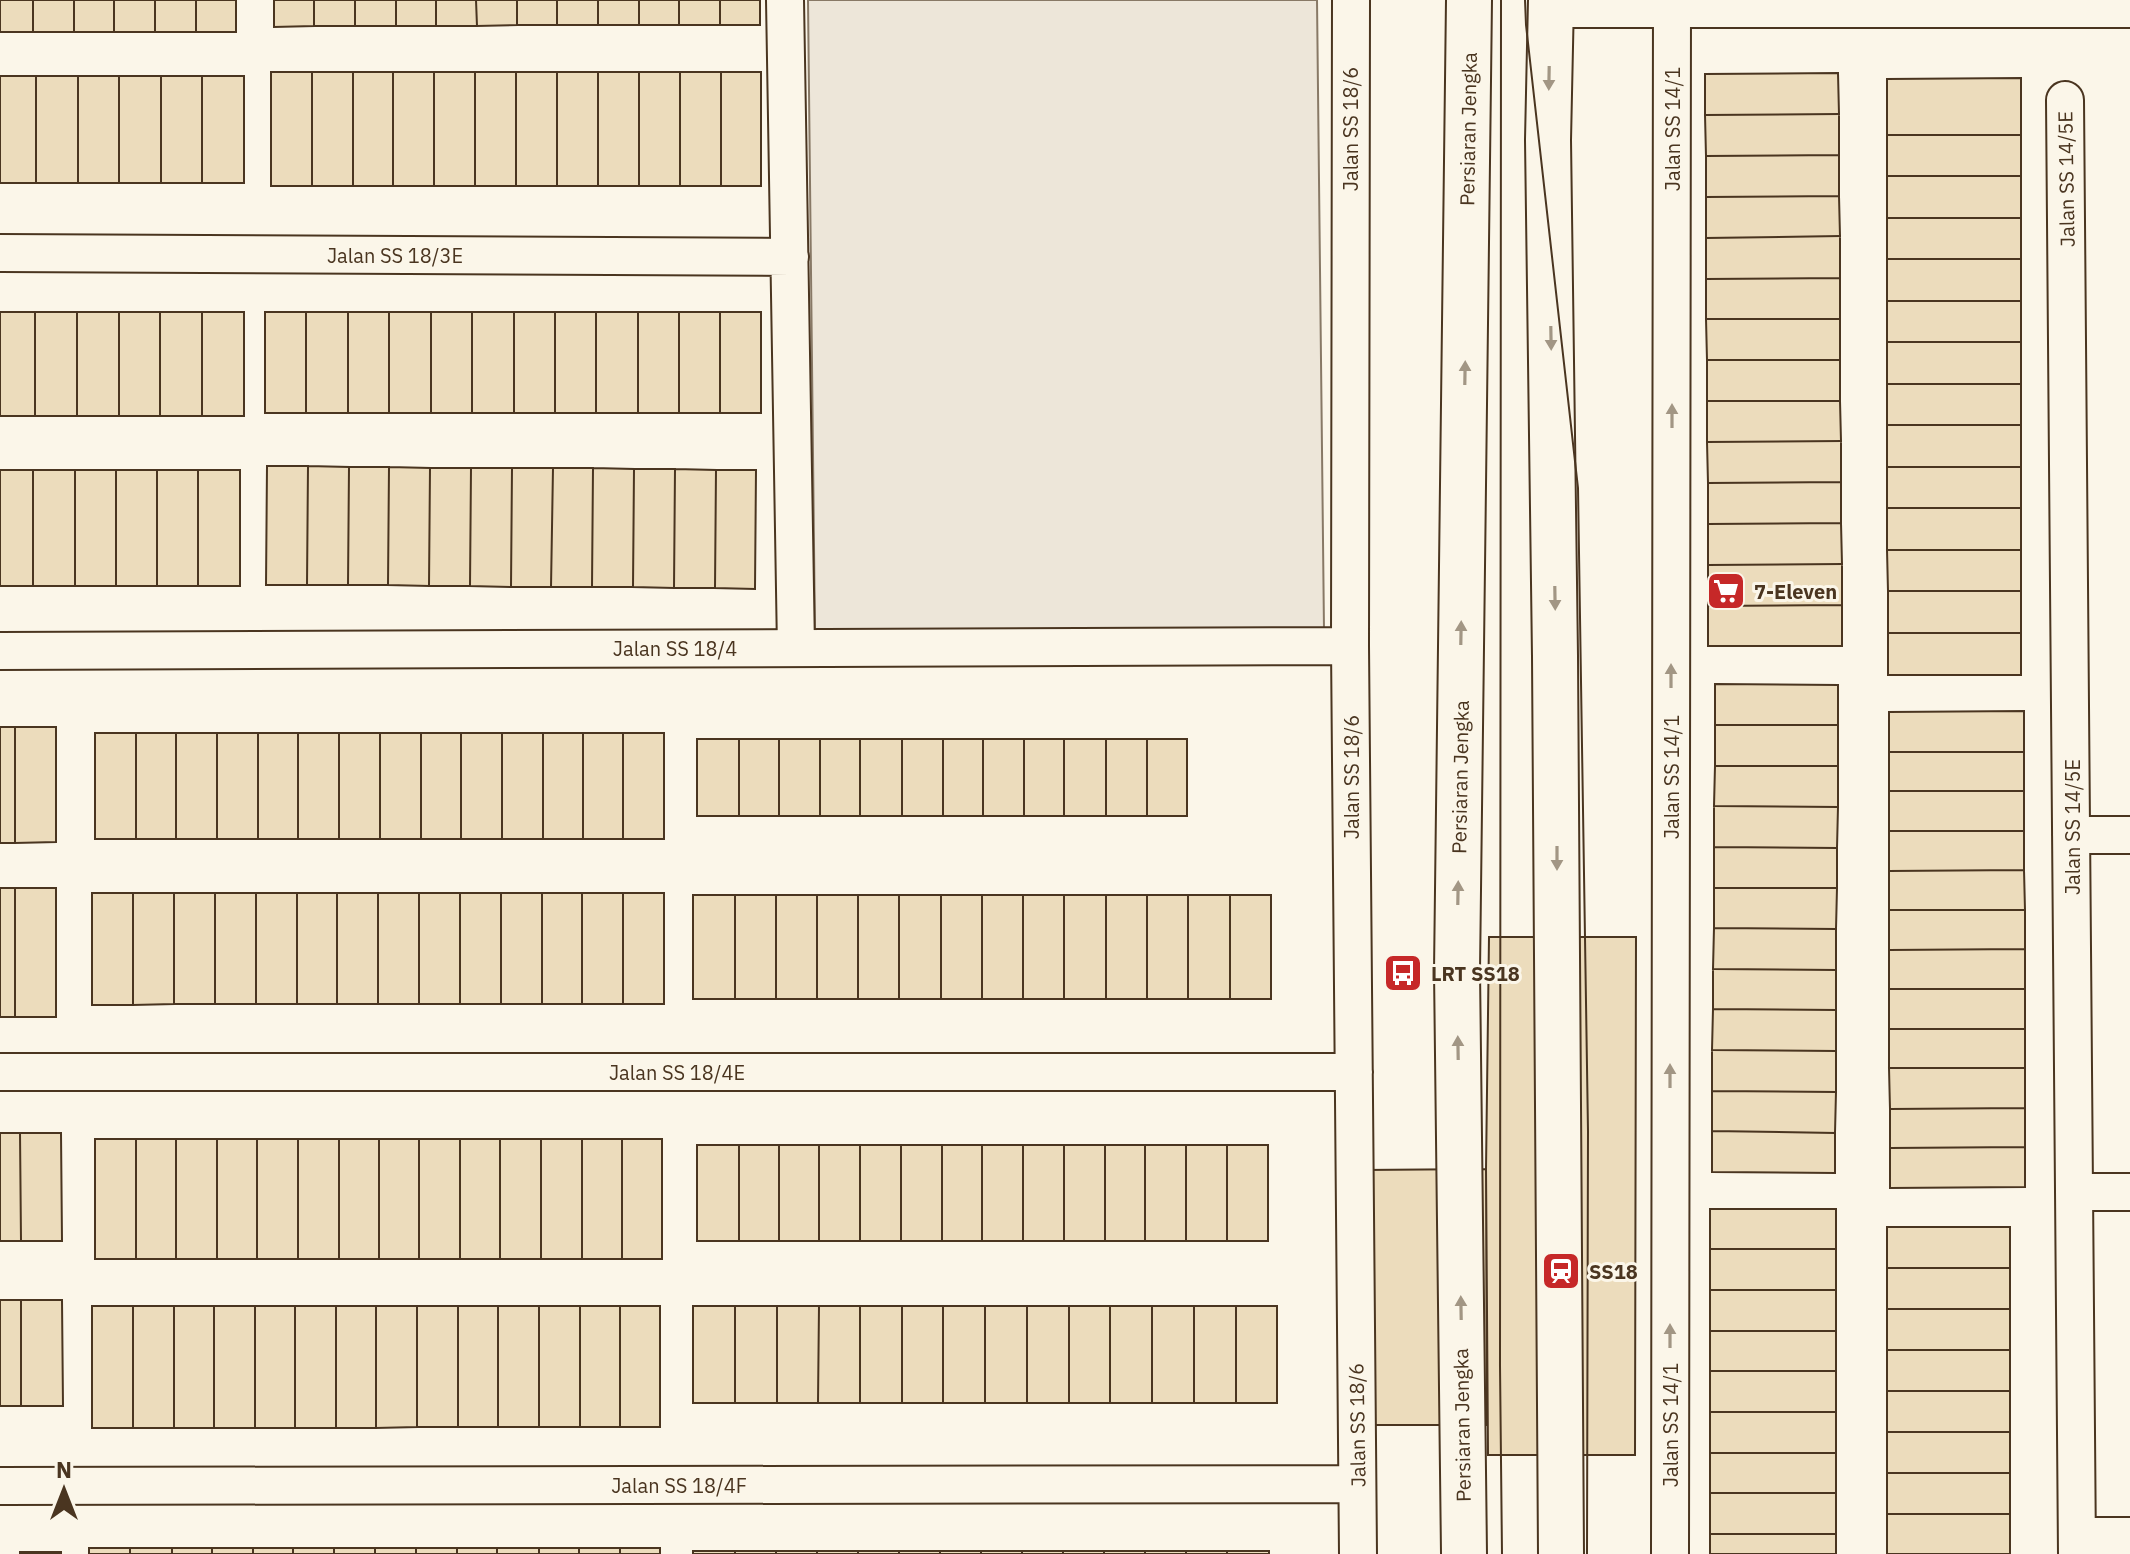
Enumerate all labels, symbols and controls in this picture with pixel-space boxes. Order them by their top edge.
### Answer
street label: Persiaran Jengka [1453,52,1483,206]
one-way arrow [1543,66,1556,91]
street label: Jalan SS 18/6 [1337,67,1364,191]
street label: Jalan SS 14/1 [1659,67,1686,191]
street label: Jalan SS 14/5E [2051,111,2081,247]
street label: Jalan SS 18/3E [327,242,463,269]
one-way arrow [1545,326,1557,351]
one-way arrow [1458,360,1471,385]
one-way arrow [1665,403,1678,428]
supermarket icon: 7-Eleven [1705,570,1747,612]
place label: 7-Eleven [1754,578,1837,605]
one-way arrow [1548,586,1561,611]
one-way arrow [1455,620,1468,645]
street label: Jalan SS 18/4 [613,635,737,662]
one-way arrow [1665,663,1677,688]
street label: Persiaran Jengka [1445,700,1475,854]
street label: Jalan SS 18/6 [1338,715,1365,839]
street label: Jalan SS 14/1 [1658,715,1685,839]
street label: Jalan SS 14/5E [2059,759,2086,895]
one-way arrow [1550,846,1563,871]
one-way arrow [1452,880,1464,905]
bus stop icon: LRT SS18 [1382,952,1424,994]
place label: LRT SS18 [1431,960,1520,987]
one-way arrow [1452,1035,1464,1060]
street label: Jalan SS 18/4E [609,1059,745,1086]
one-way arrow [1664,1063,1676,1088]
station icon: SS18 [1540,1250,1582,1292]
place label: SS18 [1589,1258,1638,1285]
one-way arrow [1455,1295,1467,1320]
one-way arrow [1664,1323,1676,1348]
street label: Persiaran Jengka [1447,1348,1477,1502]
street label: Jalan SS 18/6 [1342,1363,1372,1487]
street label: Jalan SS 14/1 [1657,1363,1684,1487]
north arrow [24,1450,104,1530]
text: N [56,1455,72,1484]
street label: Jalan SS 18/4F [611,1472,747,1499]

